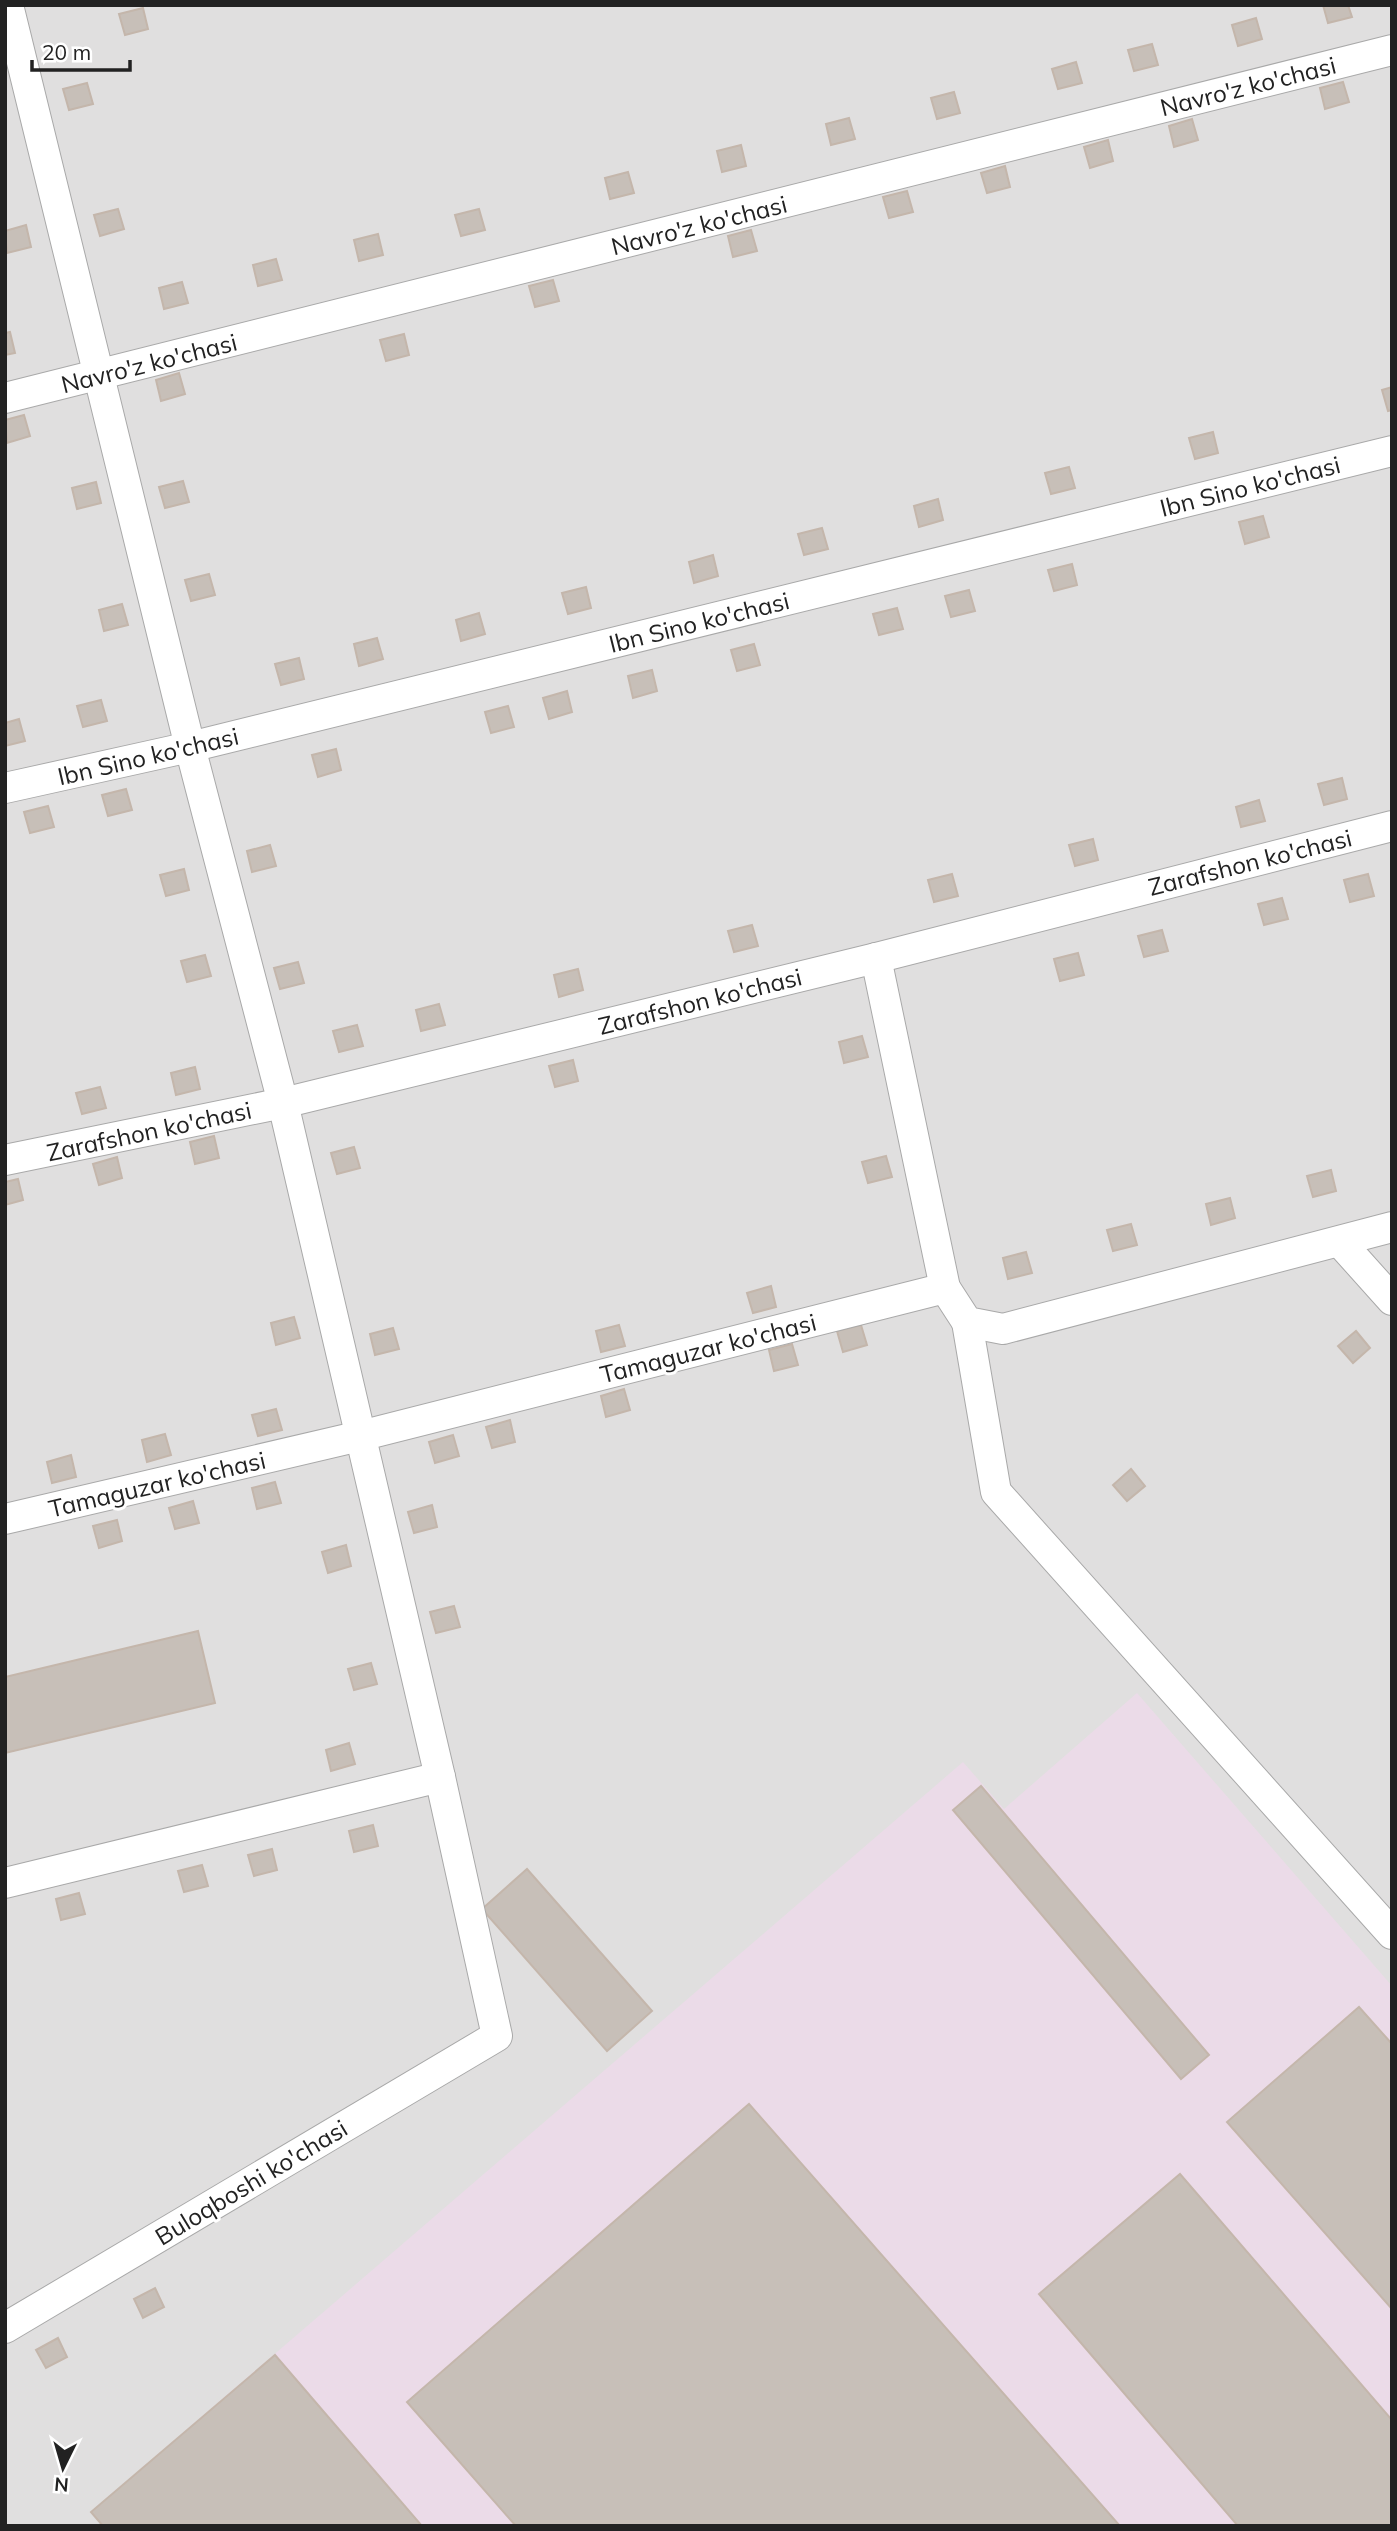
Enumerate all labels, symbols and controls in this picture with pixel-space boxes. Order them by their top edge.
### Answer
scale bar [32,28,130,72]
text: 20 m [42,39,91,65]
street label: Navro'z ko'chasi [1157,50,1339,122]
street label: Navro'z ko'chasi [608,189,790,261]
street label: Navro'z ko'chasi [58,327,240,399]
street label: Ibn Sino ko'chasi [1157,449,1343,523]
street label: Ibn Sino ko'chasi [606,585,792,659]
street label: Ibn Sino ko'chasi [55,721,241,791]
street label: Zarafshon ko'chasi [1145,822,1355,902]
street label: Zarafshon ko'chasi [595,961,805,1041]
street label: Zarafshon ko'chasi [44,1095,254,1167]
street label: Tamaguzar ko'chasi [597,1307,819,1389]
street label: Tamaguzar ko'chasi [46,1444,268,1524]
street label: Buloqboshi ko'chasi [149,2113,353,2251]
north arrow [28,2433,98,2503]
text: N [53,2472,70,2498]

